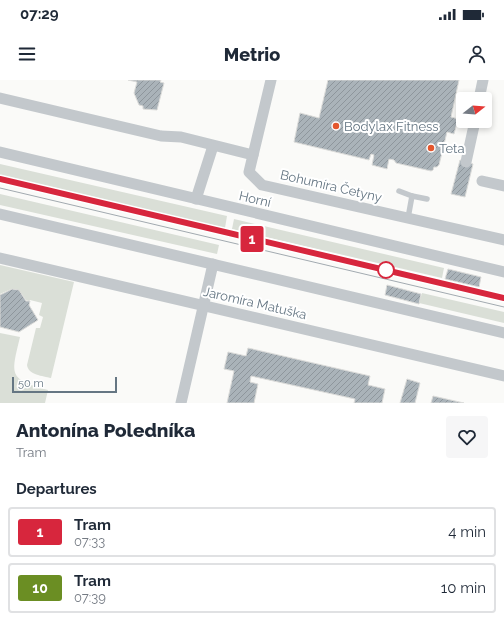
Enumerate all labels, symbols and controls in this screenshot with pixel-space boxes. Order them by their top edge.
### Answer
text: 07:29 [20,5,59,23]
icon: menu [16,43,38,65]
icon: person [466,43,488,65]
text: Metrio [224,44,280,65]
north arrow [456,92,492,128]
map controls [456,92,492,128]
place label: Bodylax Fitness [344,119,439,134]
marker: Bodylax Fitness [331,121,341,131]
place label: Teta [439,141,465,156]
marker: Teta [426,143,436,153]
street label: Bohumíra Četyny [279,166,383,205]
street label: Horní [238,188,273,210]
line badge: 1 [239,226,265,252]
text: 1 [249,231,255,247]
unlabelled marker [377,261,395,279]
street label: Jaromíra Matuška [202,284,308,322]
scale bar [12,375,117,394]
text: 50 m [18,377,44,390]
button: heart [446,416,488,458]
text: Antonína Poledníka [16,419,195,441]
text: Tram [16,445,46,460]
text: Departures [16,480,97,498]
text: Tram [74,516,111,534]
text: 4 min [448,523,486,541]
text: 1 [37,524,43,540]
text: 07:33 [74,534,105,549]
text: Tram [74,572,111,590]
text: 10 min [441,579,486,597]
text: 10 [32,580,48,596]
text: 07:39 [74,590,106,605]

